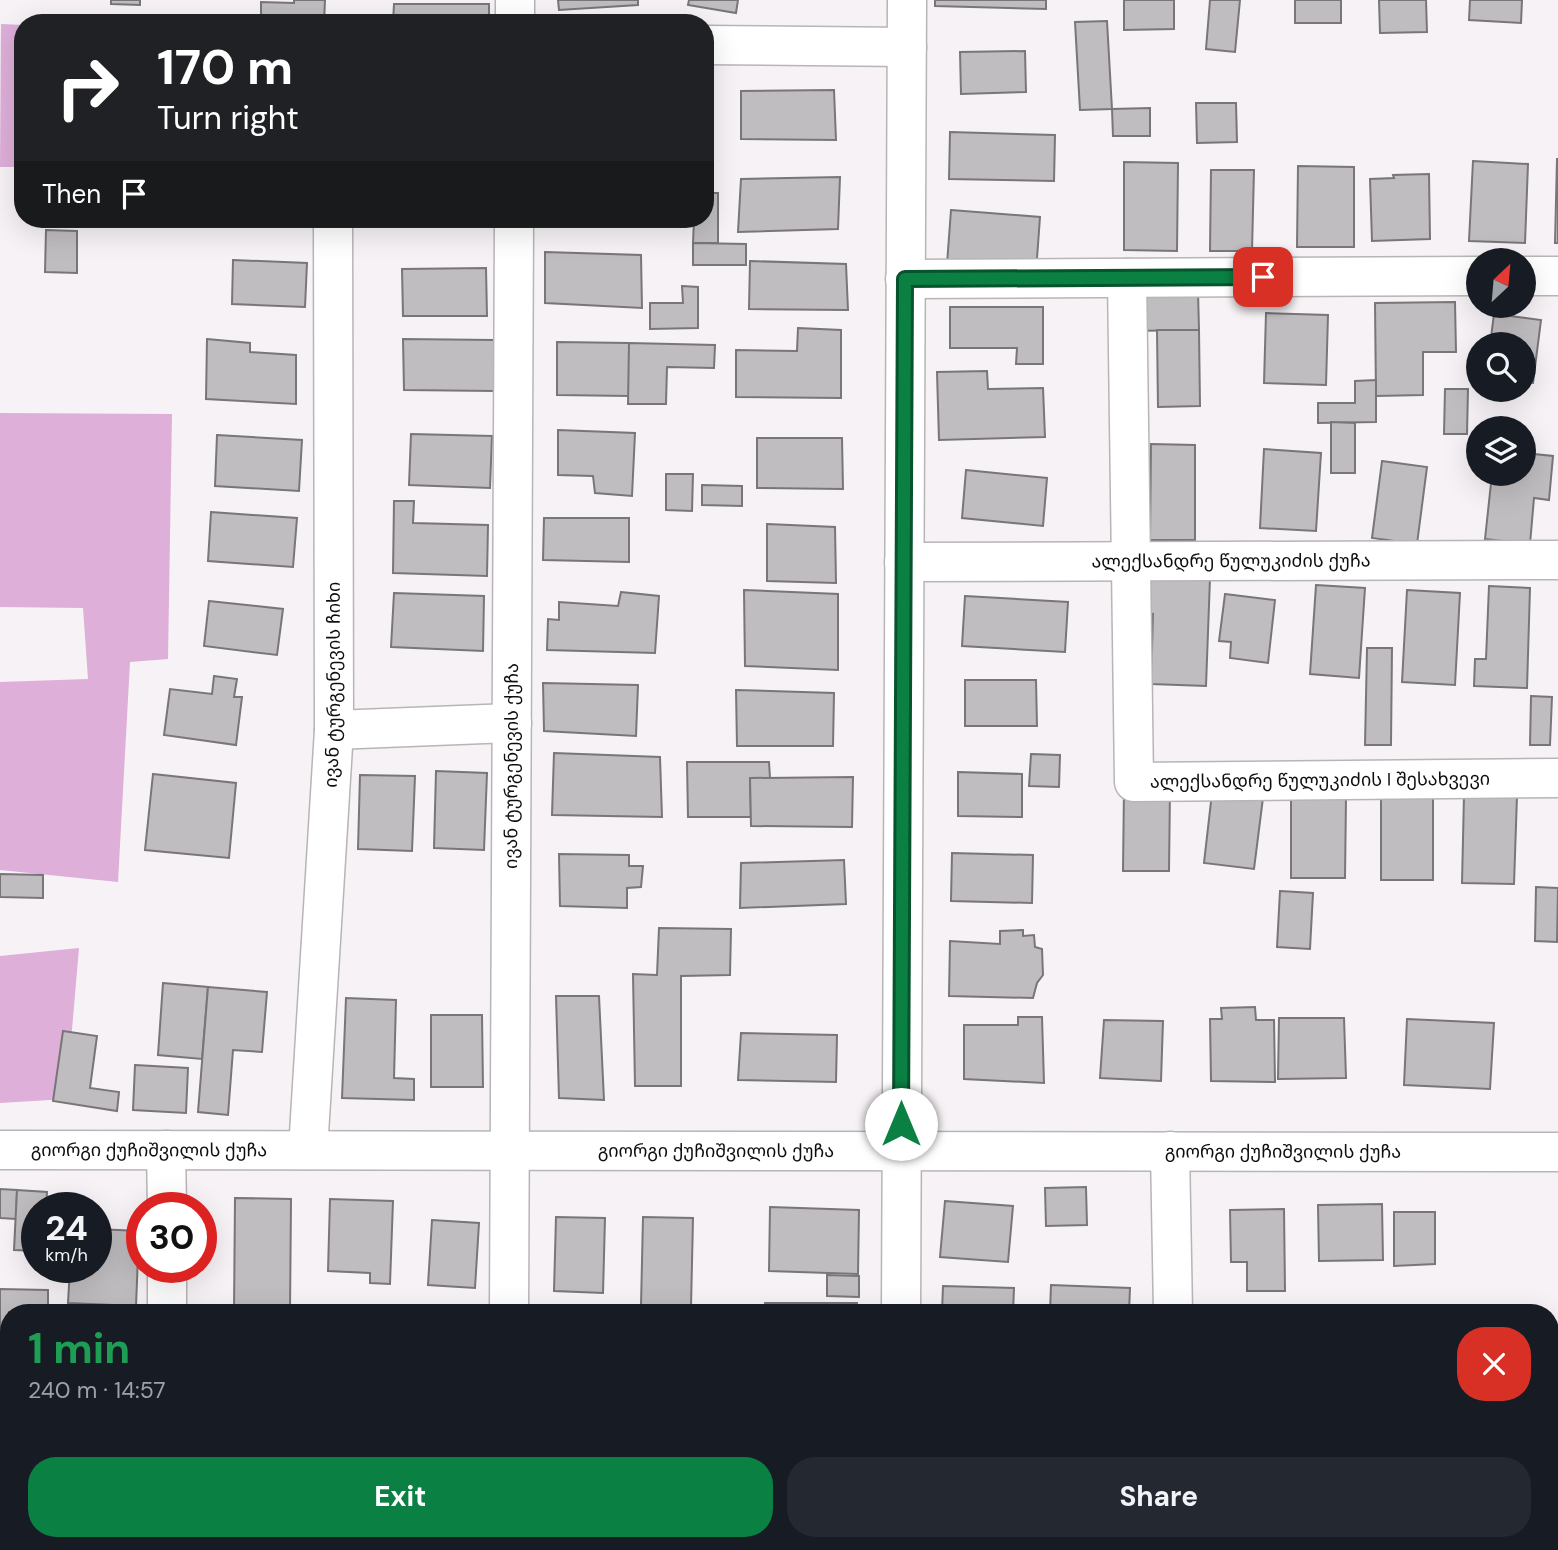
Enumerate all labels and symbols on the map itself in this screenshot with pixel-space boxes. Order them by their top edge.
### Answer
pin [1233,247,1293,307]
north arrow [1466,248,1536,318]
street label: ალექსანდრე წულუკიძის ქუჩა [1091,549,1371,573]
street label: ივან ტურგენევის ჩიხი [318,582,346,788]
street label: ივან ტურგენევის ქუჩა [499,663,524,869]
street label: ალექსანდრე წულუკიძის I შესახვევი [1150,767,1490,794]
position arrow [864,1087,938,1161]
street label: გიორგი ქუჩიშვილის ქუჩა [31,1138,267,1162]
street label: გიორგი ქუჩიშვილის ქუჩა [598,1139,834,1163]
street label: გიორგი ქუჩიშვილის ქუჩა [1165,1139,1401,1164]
speed limit sign: 30 [126,1192,217,1283]

